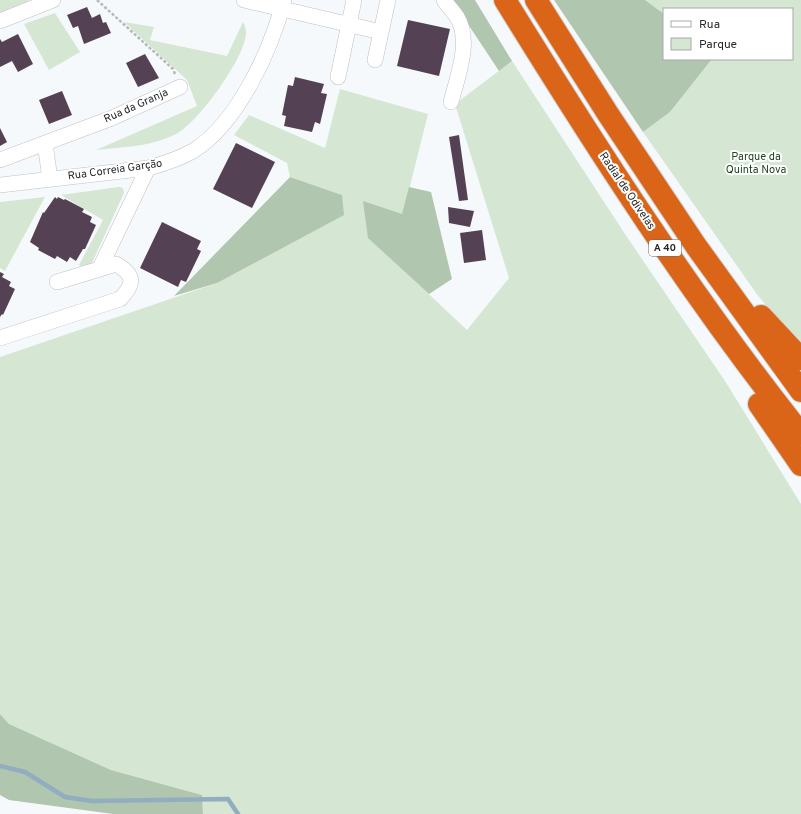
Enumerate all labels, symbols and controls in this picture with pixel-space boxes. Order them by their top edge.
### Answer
legend [663,8,793,60]
text: Rua [699,17,720,33]
text: Parque [699,37,737,53]
street label: Rua da Granja [102,85,171,126]
street label: Radial de Odivelas [596,150,658,232]
park label: Parque da Quinta Nova [726,150,786,177]
street label: Rua Correia Garção [67,156,163,184]
road number: A 40 [649,240,681,256]

